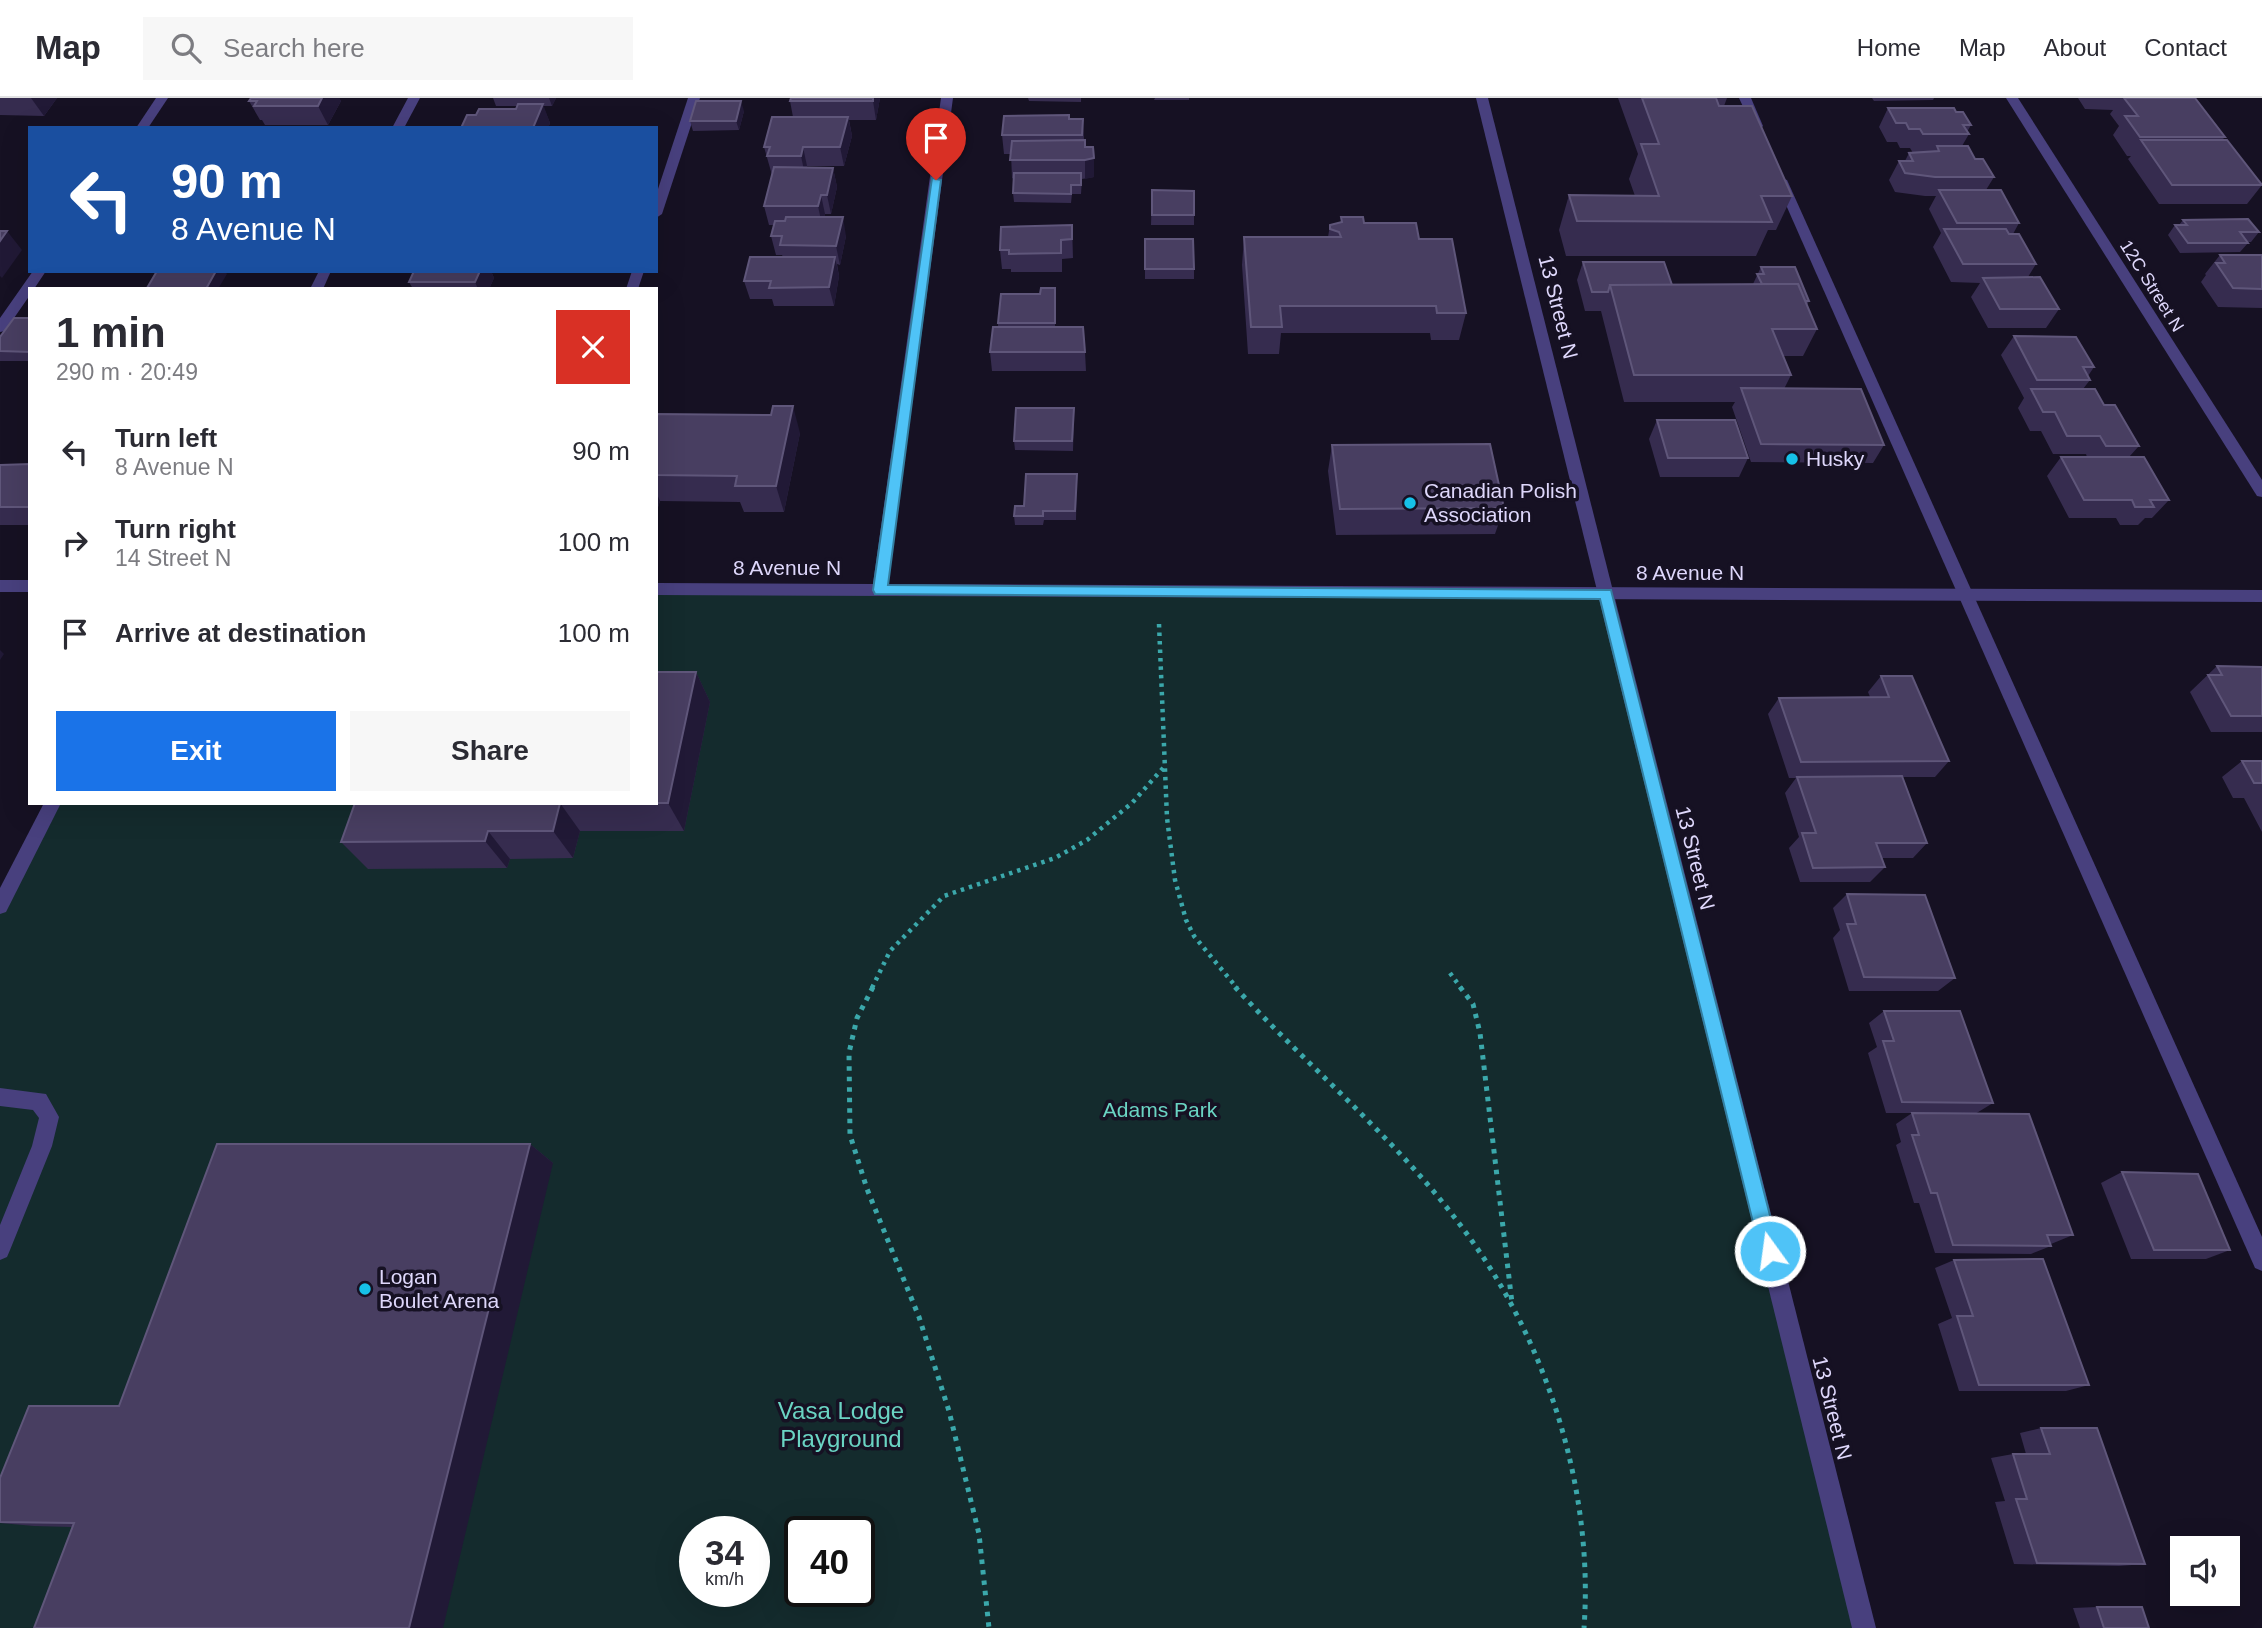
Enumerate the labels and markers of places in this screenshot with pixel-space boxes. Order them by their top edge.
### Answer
pin [906,108,966,180]
place label: Husky [1806,447,1865,470]
marker: Husky [1784,451,1800,467]
place label: Canadian Polish Association [1424,479,1577,526]
marker: Canadian Polish Association [1402,495,1418,511]
place label: Logan Boulet Arena [379,1265,500,1312]
marker: Logan Boulet Arena [357,1281,373,1297]

